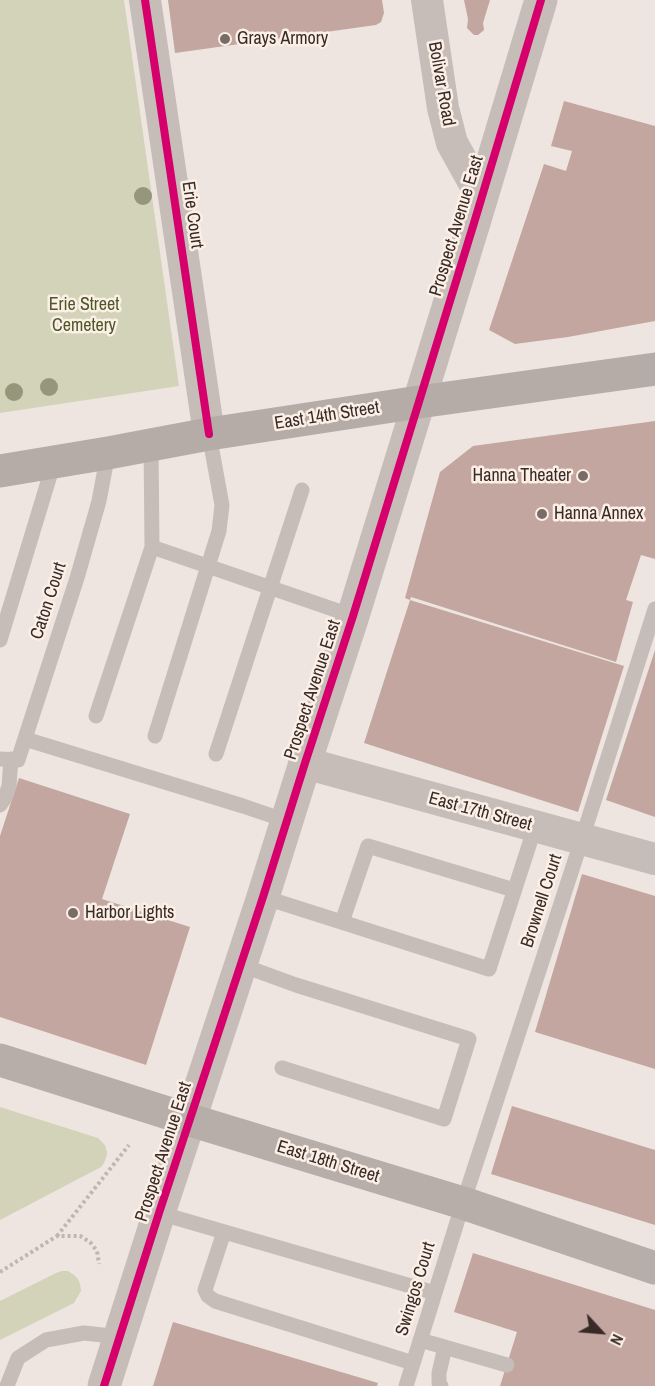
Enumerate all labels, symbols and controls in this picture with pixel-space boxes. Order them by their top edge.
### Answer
place label: Grays Armory [237,28,328,50]
marker: Grays Armory [218,32,232,46]
street label: Bolivar Road [423,40,459,128]
street label: Prospect Avenue East [425,153,489,299]
street label: Erie Court [177,180,207,250]
park label: Erie Street Cemetery [49,294,119,336]
street label: East 14th Street [273,397,381,435]
place label: Hanna Theater [473,465,571,487]
marker: Hanna Theater [576,469,590,483]
place label: Hanna Annex [554,503,643,525]
marker: Hanna Annex [535,507,549,521]
street label: Caton Court [26,560,72,642]
street label: Prospect Avenue East [280,617,346,763]
street label: East 17th Street [426,788,534,836]
street label: Brownell Court [517,852,567,950]
place label: Harbor Lights [85,902,174,924]
marker: Harbor Lights [66,906,80,920]
street label: Prospect Avenue East [131,1079,197,1225]
street label: East 18th Street [274,1136,382,1188]
street label: Swingos Court [392,1240,440,1338]
north arrow [571,1302,631,1362]
text: N [605,1331,629,1349]

